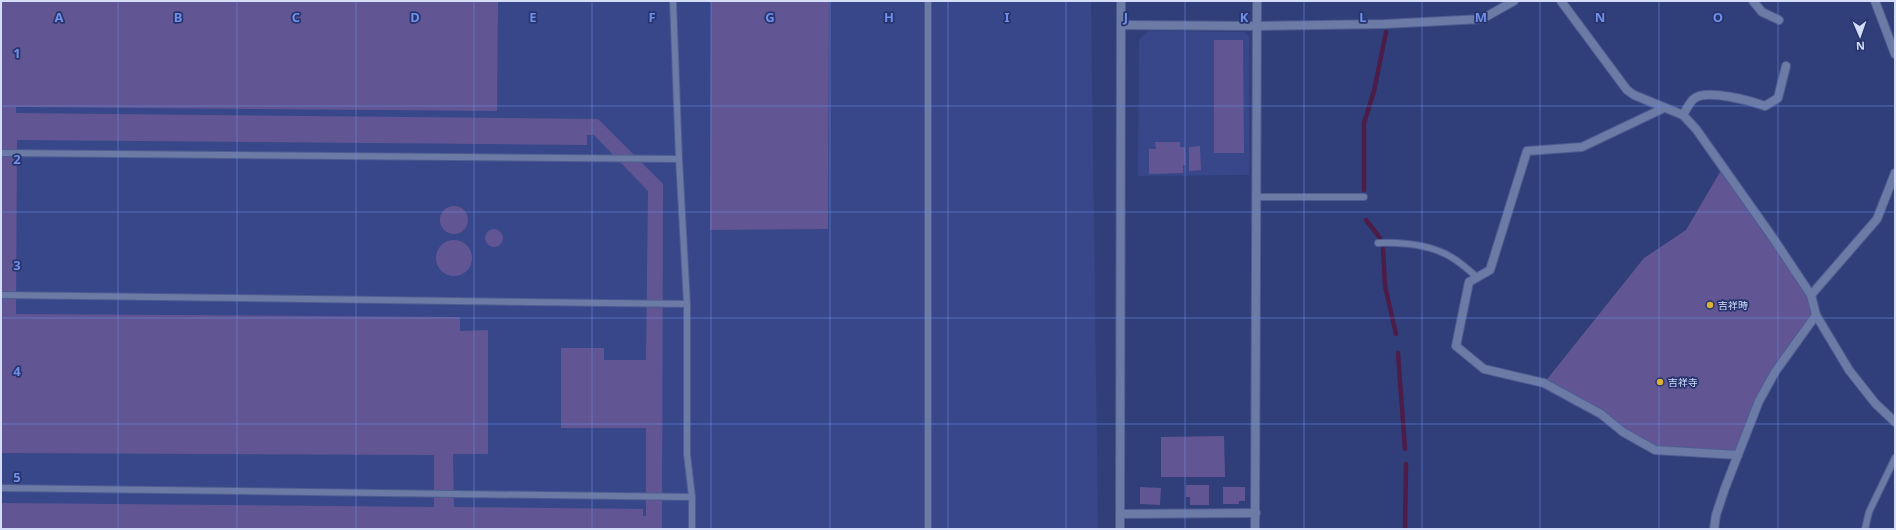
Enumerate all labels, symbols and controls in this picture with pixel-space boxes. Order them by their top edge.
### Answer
text: A [55,8,64,26]
text: B [174,8,182,26]
text: C [292,8,300,26]
text: D [410,8,420,26]
text: E [529,8,537,26]
text: F [648,8,656,26]
text: G [765,8,775,26]
text: H [884,8,894,26]
text: I [1004,8,1010,26]
text: J [1123,8,1128,26]
text: K [1240,8,1249,26]
text: L [1359,8,1367,26]
text: M [1475,8,1487,26]
text: N [1595,8,1605,26]
text: O [1713,8,1723,26]
north arrow [1840,16,1880,56]
text: N [1856,39,1865,54]
text: 1 [13,44,21,62]
text: 2 [13,150,21,168]
text: 3 [13,256,21,274]
place label: 吉祥時 [1718,298,1748,312]
marker: 吉祥時 [1705,300,1715,310]
text: 4 [13,362,21,380]
place label: 吉祥寺 [1668,375,1698,389]
marker: 吉祥寺 [1655,377,1665,387]
text: 5 [13,468,21,486]

